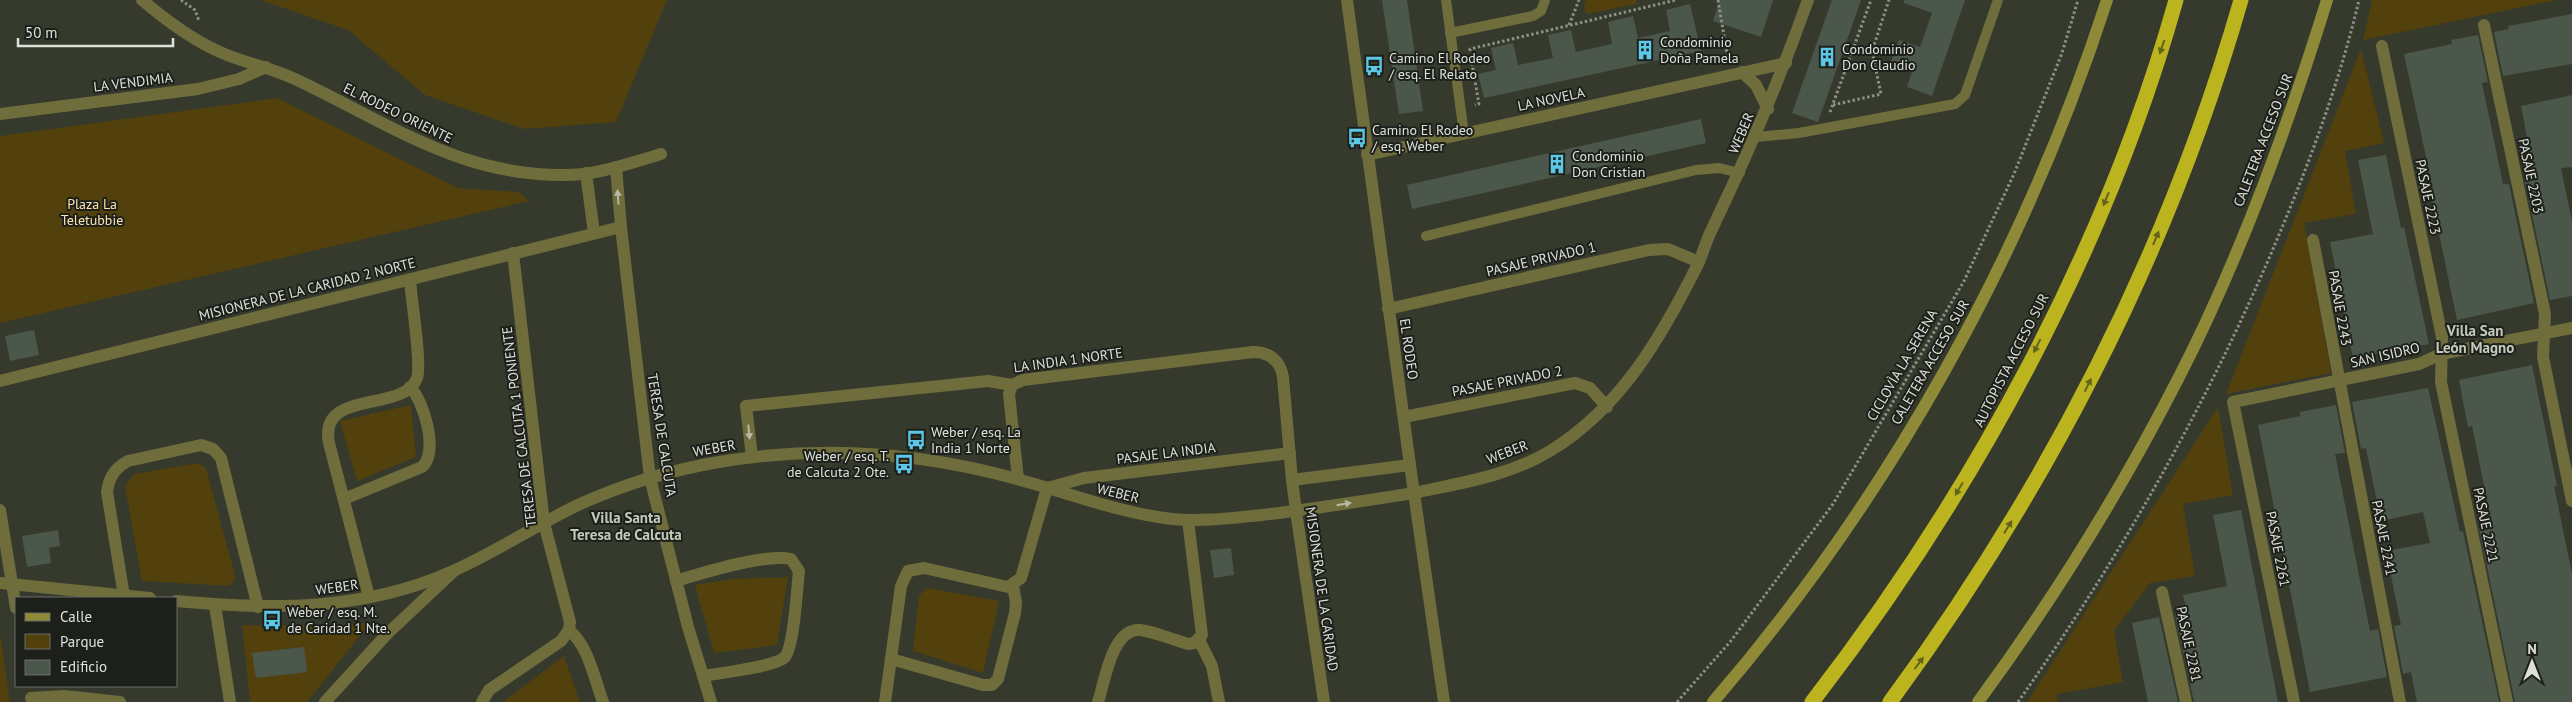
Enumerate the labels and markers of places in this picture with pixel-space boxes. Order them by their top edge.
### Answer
place label: Condominio Doña Pamela [1660,33,1739,67]
building icon: Condominio Doña Pamela [1634,39,1656,61]
place label: Condominio Don Claudio [1842,40,1915,74]
building icon: Condominio Don Claudio [1816,46,1838,68]
place label: Camino El Rodeo / esq. El Relato [1388,49,1490,83]
bus stop icon: Camino El Rodeo / esq. El Relato [1363,55,1385,77]
place label: Camino El Rodeo / esq. Weber [1371,121,1473,155]
bus stop icon: Camino El Rodeo / esq. Weber [1346,127,1368,149]
place label: Condominio Don Cristian [1572,147,1645,181]
building icon: Condominio Don Cristian [1546,153,1568,175]
place label: Weber / esq. La India 1 Norte [931,423,1021,457]
bus stop icon: Weber / esq. La India 1 Norte [905,429,927,451]
place label: Weber / esq. T. de Calcuta 2 Ote. [787,447,889,481]
bus stop icon: Weber / esq. T. de Calcuta 2 Ote. [893,453,915,475]
place label: Weber / esq. M. de Caridad 1 Nte. [287,603,390,637]
bus stop icon: Weber / esq. M. de Caridad 1 Nte. [261,609,283,631]

